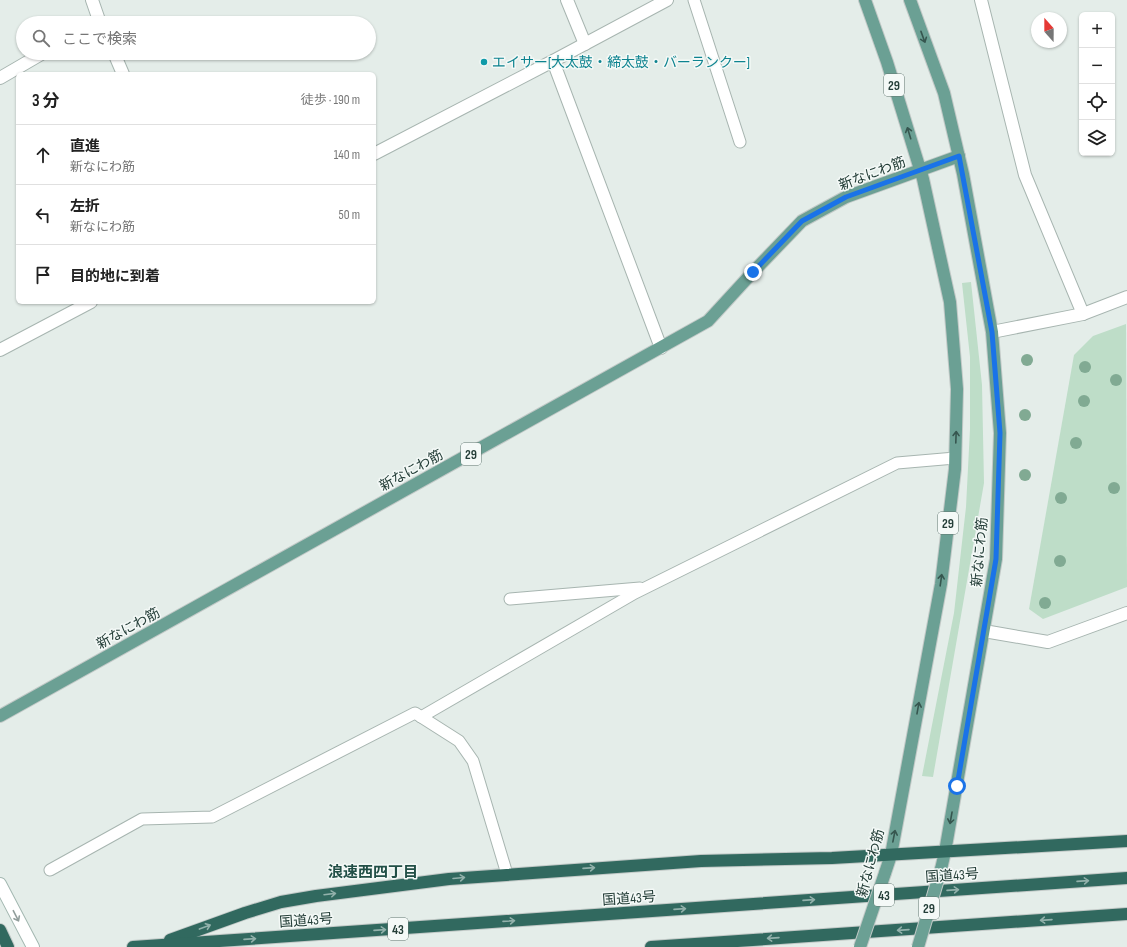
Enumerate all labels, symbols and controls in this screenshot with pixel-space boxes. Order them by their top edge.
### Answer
north arrow [1031,12,1067,48]
map controls [1079,12,1115,156]
button: + [1079,12,1115,48]
search box [16,16,376,60]
icon: search [30,27,52,49]
text: ここで検索 [62,30,137,49]
one-way arrow [920,30,928,42]
button: − [1079,48,1115,84]
place label: エイサー[大太鼓・締太鼓・バーランクー] [492,54,750,71]
marker: エイサー[大太鼓・締太鼓・バーランクー] [479,57,489,67]
road number: 29 [884,74,904,96]
button: locate [1079,84,1115,120]
text: 3 分 [32,91,59,111]
text: 徒歩 · 190 m [301,92,360,108]
button: layers [1079,120,1115,156]
one-way arrow [905,127,912,140]
text: 直進 [70,137,100,156]
icon: ahead [32,144,54,166]
text: 140 m [334,147,360,163]
street label: 新なにわ筋 [836,153,908,194]
text: 新なにわ筋 [70,159,135,175]
text: 左折 [70,197,100,216]
icon: left [32,204,54,226]
text: 50 m [339,207,360,223]
text: 新なにわ筋 [70,219,135,235]
route end [744,263,762,281]
icon: arrive [32,264,54,286]
text: 目的地に到着 [70,267,160,286]
one-way arrow [952,431,960,444]
road number: 29 [461,443,481,465]
street label: 新なにわ筋 [377,446,446,495]
road number: 29 [938,512,958,534]
street label: 新なにわ筋 [968,516,991,588]
one-way arrow [937,574,945,587]
street label: 新なにわ筋 [94,604,163,653]
one-way arrow [914,702,922,715]
route start [948,777,966,795]
one-way arrow [947,811,955,824]
street label: 新なにわ筋 [853,827,888,899]
one-way arrow [890,829,898,842]
district label: 浪速西四丁目 [328,863,418,882]
one-way arrow [582,864,595,871]
street label: 国道43号 [925,865,979,886]
one-way arrow [452,874,465,881]
one-way arrow [1076,878,1089,885]
road number: 43 [874,884,894,906]
one-way arrow [946,887,959,894]
street label: 国道43号 [602,888,656,909]
one-way arrow [323,891,336,898]
one-way arrow [802,897,815,904]
road number: 29 [919,897,939,919]
one-way arrow [673,906,686,913]
one-way arrow [13,909,21,921]
street label: 国道43号 [279,910,333,931]
one-way arrow [1040,916,1053,923]
one-way arrow [502,917,515,924]
road number: 43 [388,918,408,940]
one-way arrow [199,923,211,931]
one-way arrow [373,926,386,933]
one-way arrow [897,926,910,933]
one-way arrow [243,935,256,942]
one-way arrow [767,935,780,942]

